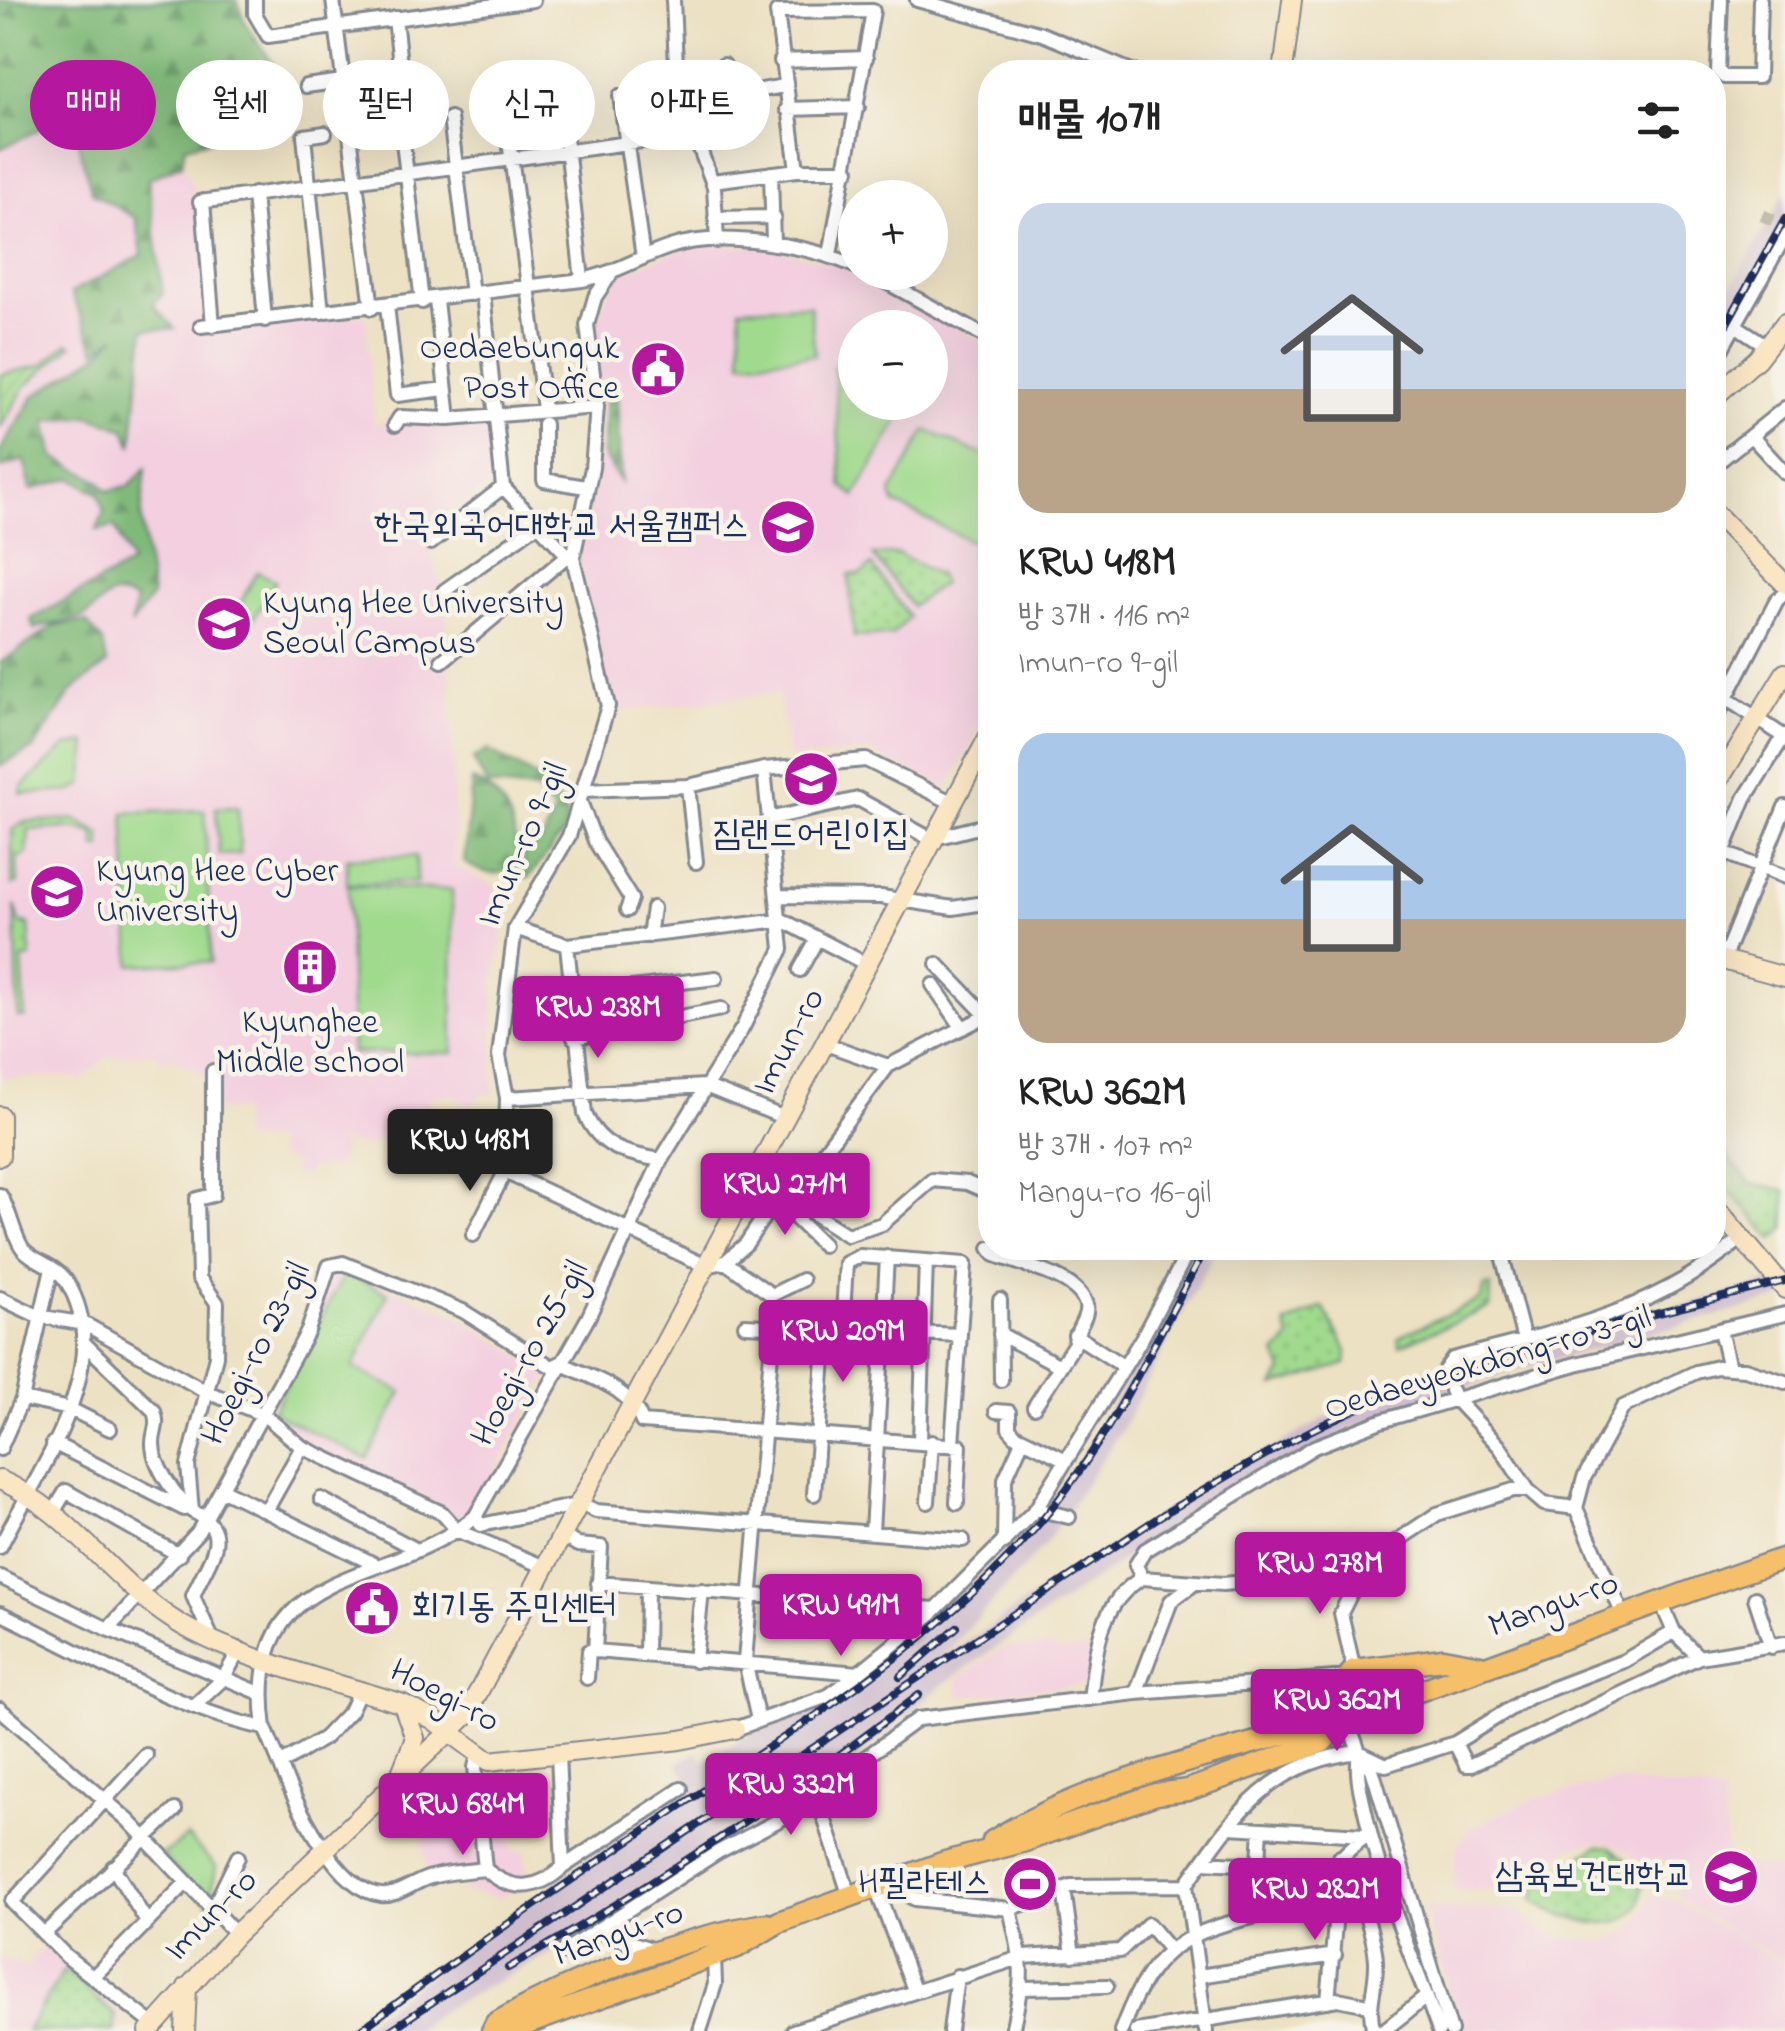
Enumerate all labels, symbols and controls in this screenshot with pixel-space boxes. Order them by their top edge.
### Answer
chip: 매매 [30,60,156,150]
chip: 월세 [176,60,303,150]
chip: 필터 [323,60,449,150]
chip: 신규 [469,60,595,150]
chip: 아파트 [615,60,770,150]
text: 매물 10개 [1018,90,1161,151]
icon: filters [1631,93,1686,148]
map controls [838,180,948,420]
button: + [838,180,948,290]
icon: home [1262,268,1442,448]
button: − [838,310,948,420]
place label: Oedaebunguk Post Office [419,324,620,415]
public building icon: Oedaebunguk Post Office [628,339,688,399]
school or university icon: 한국외국어대학교 서울캠퍼스 [758,497,818,557]
place label: 한국외국어대학교 서울캠퍼스 [374,502,749,553]
text: KRW 418M [1018,533,1177,594]
place label: Kyung Hee University Seoul Campus [263,579,564,670]
school or university icon: Kyung Hee University Seoul Campus [194,594,254,654]
text: 방 3개 · 116 m² [1018,594,1190,641]
text: Imun-ro 9-gil [1018,641,1178,688]
school or university icon: 짐랜드어린이집 [781,749,841,809]
street label: Imun-ro 9-gil [465,755,583,935]
icon: home [1262,798,1442,978]
place label: 짐랜드어린이집 [712,810,910,861]
place label: Kyung Hee Cyber University [96,847,338,938]
school or university icon: Kyung Hee Cyber University [27,862,87,922]
building icon: Kyunghee Middle school [280,937,340,997]
pin: KRW 238M [495,976,701,1061]
street label: Imun-ro [741,979,839,1105]
text: KRW 238M [535,985,661,1032]
place label: Kyunghee Middle school [216,998,404,1089]
text: KRW 362M [1018,1063,1187,1124]
pin: KRW 418M [367,1109,573,1194]
text: KRW 418M [410,1118,530,1165]
text: 방 3개 · 107 m² [1018,1124,1193,1171]
pin: KRW 271M [682,1153,888,1238]
text: KRW 271M [723,1162,847,1209]
text: Mangu-ro 16-gil [1018,1171,1211,1218]
street label: Hoegi-ro 25-gil [459,1252,603,1456]
street label: Hoegi-ro 23-gil [189,1253,325,1455]
street label: Oedaeyeokdong-ro 3-gil [1319,1293,1657,1435]
pin: KRW 209M [740,1300,946,1385]
text: KRW 209M [781,1309,905,1356]
pin: KRW 278M [1217,1532,1423,1617]
text: KRW 278M [1257,1541,1383,1588]
street label: Mangu-ro [1482,1559,1626,1653]
pin: KRW 491M [738,1574,944,1659]
public building icon: 회기동 주민센터 [342,1578,402,1638]
place label: 회기동 주민센터 [411,1583,617,1634]
text: KRW 491M [782,1583,900,1630]
street label: Hoegi-ro [380,1647,508,1747]
pin: KRW 362M [1234,1669,1440,1754]
text: KRW 362M [1273,1678,1401,1725]
pin: KRW 332M [688,1753,894,1838]
text: KRW 332M [727,1762,855,1809]
pin: KRW 684M [360,1773,566,1858]
text: KRW 684M [401,1782,525,1829]
school or university icon: 삼육보건대학교 [1701,1847,1761,1907]
place label: 삼육보건대학교 [1495,1852,1692,1903]
sports icon: H필라테스 [1000,1854,1060,1914]
street label: Imun-ro [153,1857,271,1975]
pin: KRW 282M [1212,1858,1418,1943]
place label: H필라테스 [858,1859,991,1910]
text: KRW 282M [1250,1867,1380,1914]
street label: Mangu-ro [547,1888,691,1982]

